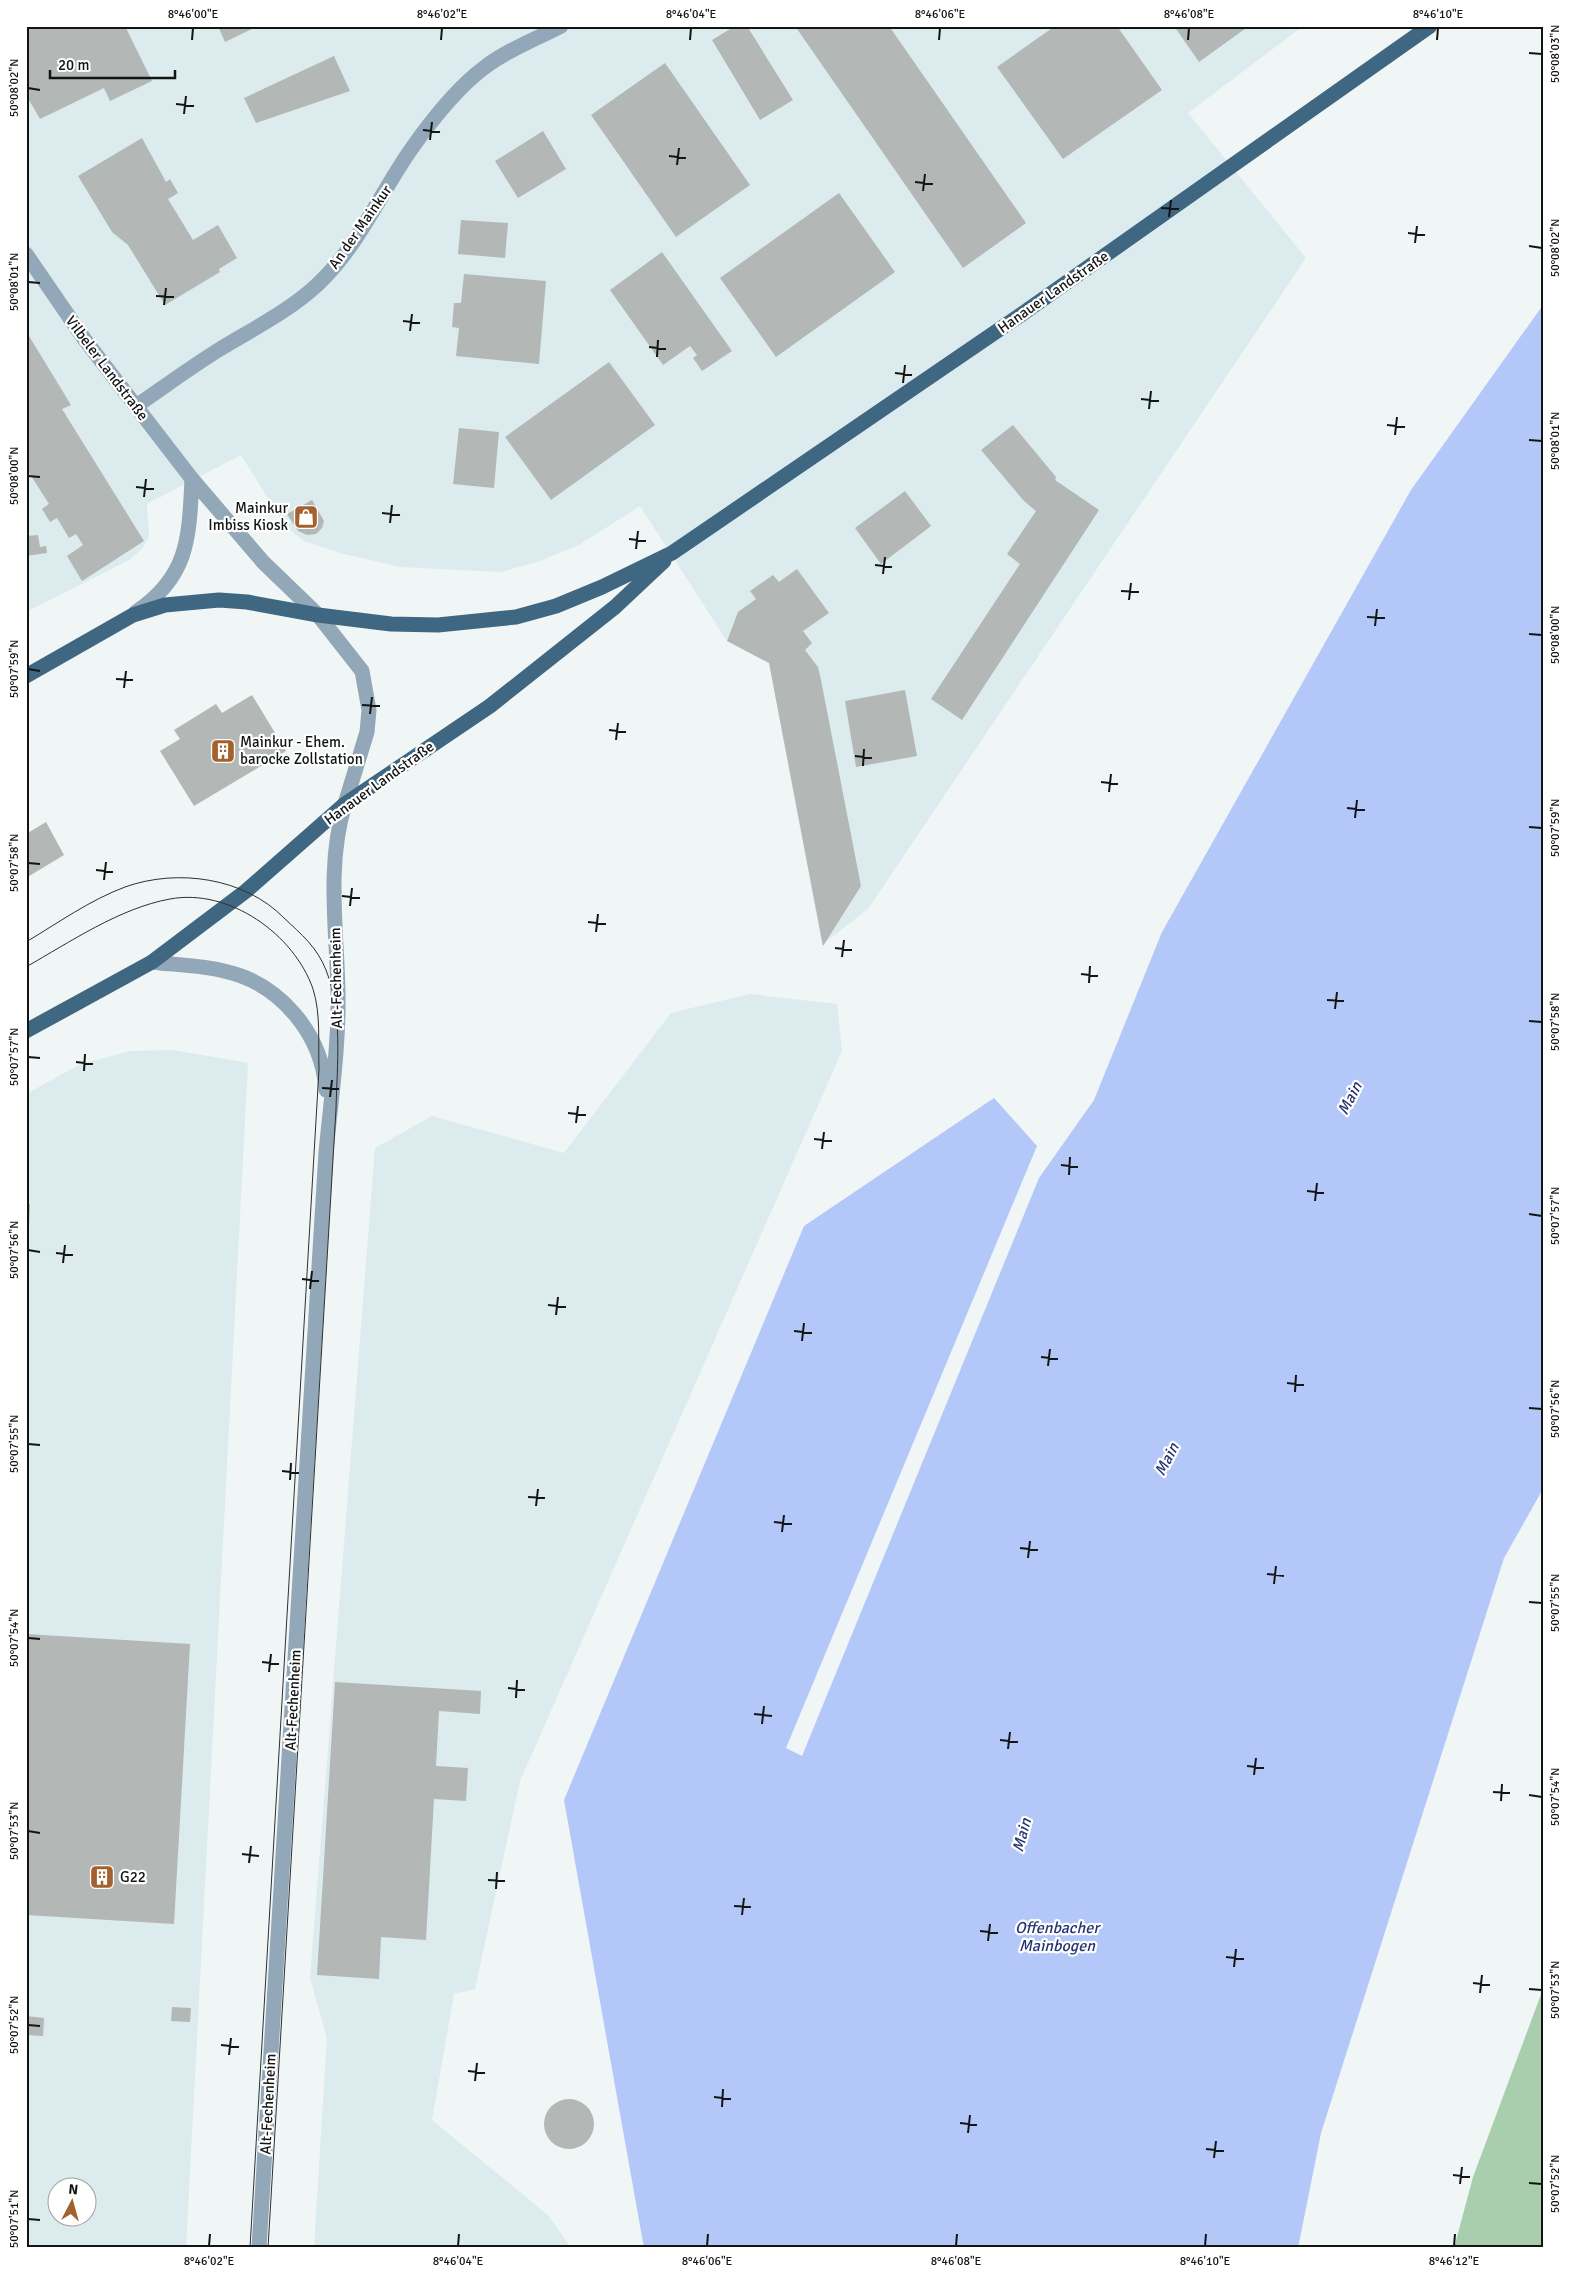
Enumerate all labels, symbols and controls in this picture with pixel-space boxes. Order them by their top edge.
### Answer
text: 8°46'00"E [168,7,219,22]
text: 8°46'02"E [417,7,468,22]
text: 8°46'04"E [666,7,717,22]
text: 8°46'06"E [915,7,966,22]
text: 8°46'08"E [1164,7,1215,22]
text: 8°46'10"E [1413,7,1464,22]
text: 50°08'03"N [1548,25,1563,83]
scale bar [50,48,175,80]
text: 20 m [58,56,89,74]
text: 50°08'02"N [7,59,22,117]
street label: An der Mainkur [325,181,396,272]
text: 50°08'02"N [1548,219,1563,277]
street label: Hanauer Landstraße [994,247,1112,337]
text: 50°08'01"N [7,253,22,311]
street label: Vilbeler Landstraße [62,312,152,424]
text: 50°08'01"N [1548,412,1563,470]
text: 50°08'00"N [7,447,22,505]
place label: Mainkur Imbiss Kiosk [208,499,288,534]
shop icon: Mainkur Imbiss Kiosk [293,504,319,530]
text: 50°08'00"N [1548,606,1563,664]
text: 50°07'59"N [7,640,22,698]
place label: Mainkur - Ehem. barocke Zollstation [240,733,363,768]
street label: Hanauer Landstraße [321,737,437,829]
building icon: Mainkur - Ehem. barocke Zollstation [210,738,236,764]
text: 50°07'59"N [1548,799,1563,857]
text: 50°07'58"N [7,834,22,892]
street label: Alt-Fechenheim [326,927,346,1029]
text: 50°07'58"N [1548,993,1563,1051]
text: 50°07'57"N [7,1028,22,1086]
water label: Main [1333,1078,1367,1118]
text: 50°07'57"N [1548,1187,1563,1245]
text: 50°07'56"N [7,1221,22,1279]
text: 50°07'56"N [1548,1380,1563,1438]
text: 50°07'55"N [7,1415,22,1473]
water label: Main [1150,1439,1184,1479]
text: 50°07'55"N [1548,1574,1563,1632]
text: 50°07'54"N [7,1609,22,1667]
street label: Alt-Fechenheim [281,1649,305,1751]
text: 50°07'54"N [1548,1768,1563,1826]
text: 50°07'53"N [7,1802,22,1860]
water label: Main [1008,1815,1036,1854]
building icon: G22 [89,1864,115,1890]
place label: G22 [120,1868,146,1886]
water label: Offenbacher Mainbogen [1015,1918,1101,1956]
text: 50°07'53"N [1548,1961,1563,2019]
text: 50°07'52"N [7,1996,22,2054]
street label: Alt-Fechenheim [256,2053,280,2155]
text: 50°07'52"N [1548,2155,1563,2213]
north arrow [48,2176,98,2226]
text: N [68,2181,79,2199]
text: 50°07'51"N [7,2190,22,2248]
text: 8°46'02"E [184,2254,235,2269]
text: 8°46'04"E [433,2254,484,2269]
text: 8°46'06"E [682,2254,733,2269]
text: 8°46'08"E [931,2254,982,2269]
text: 8°46'10"E [1180,2254,1231,2269]
text: 8°46'12"E [1429,2254,1480,2269]

